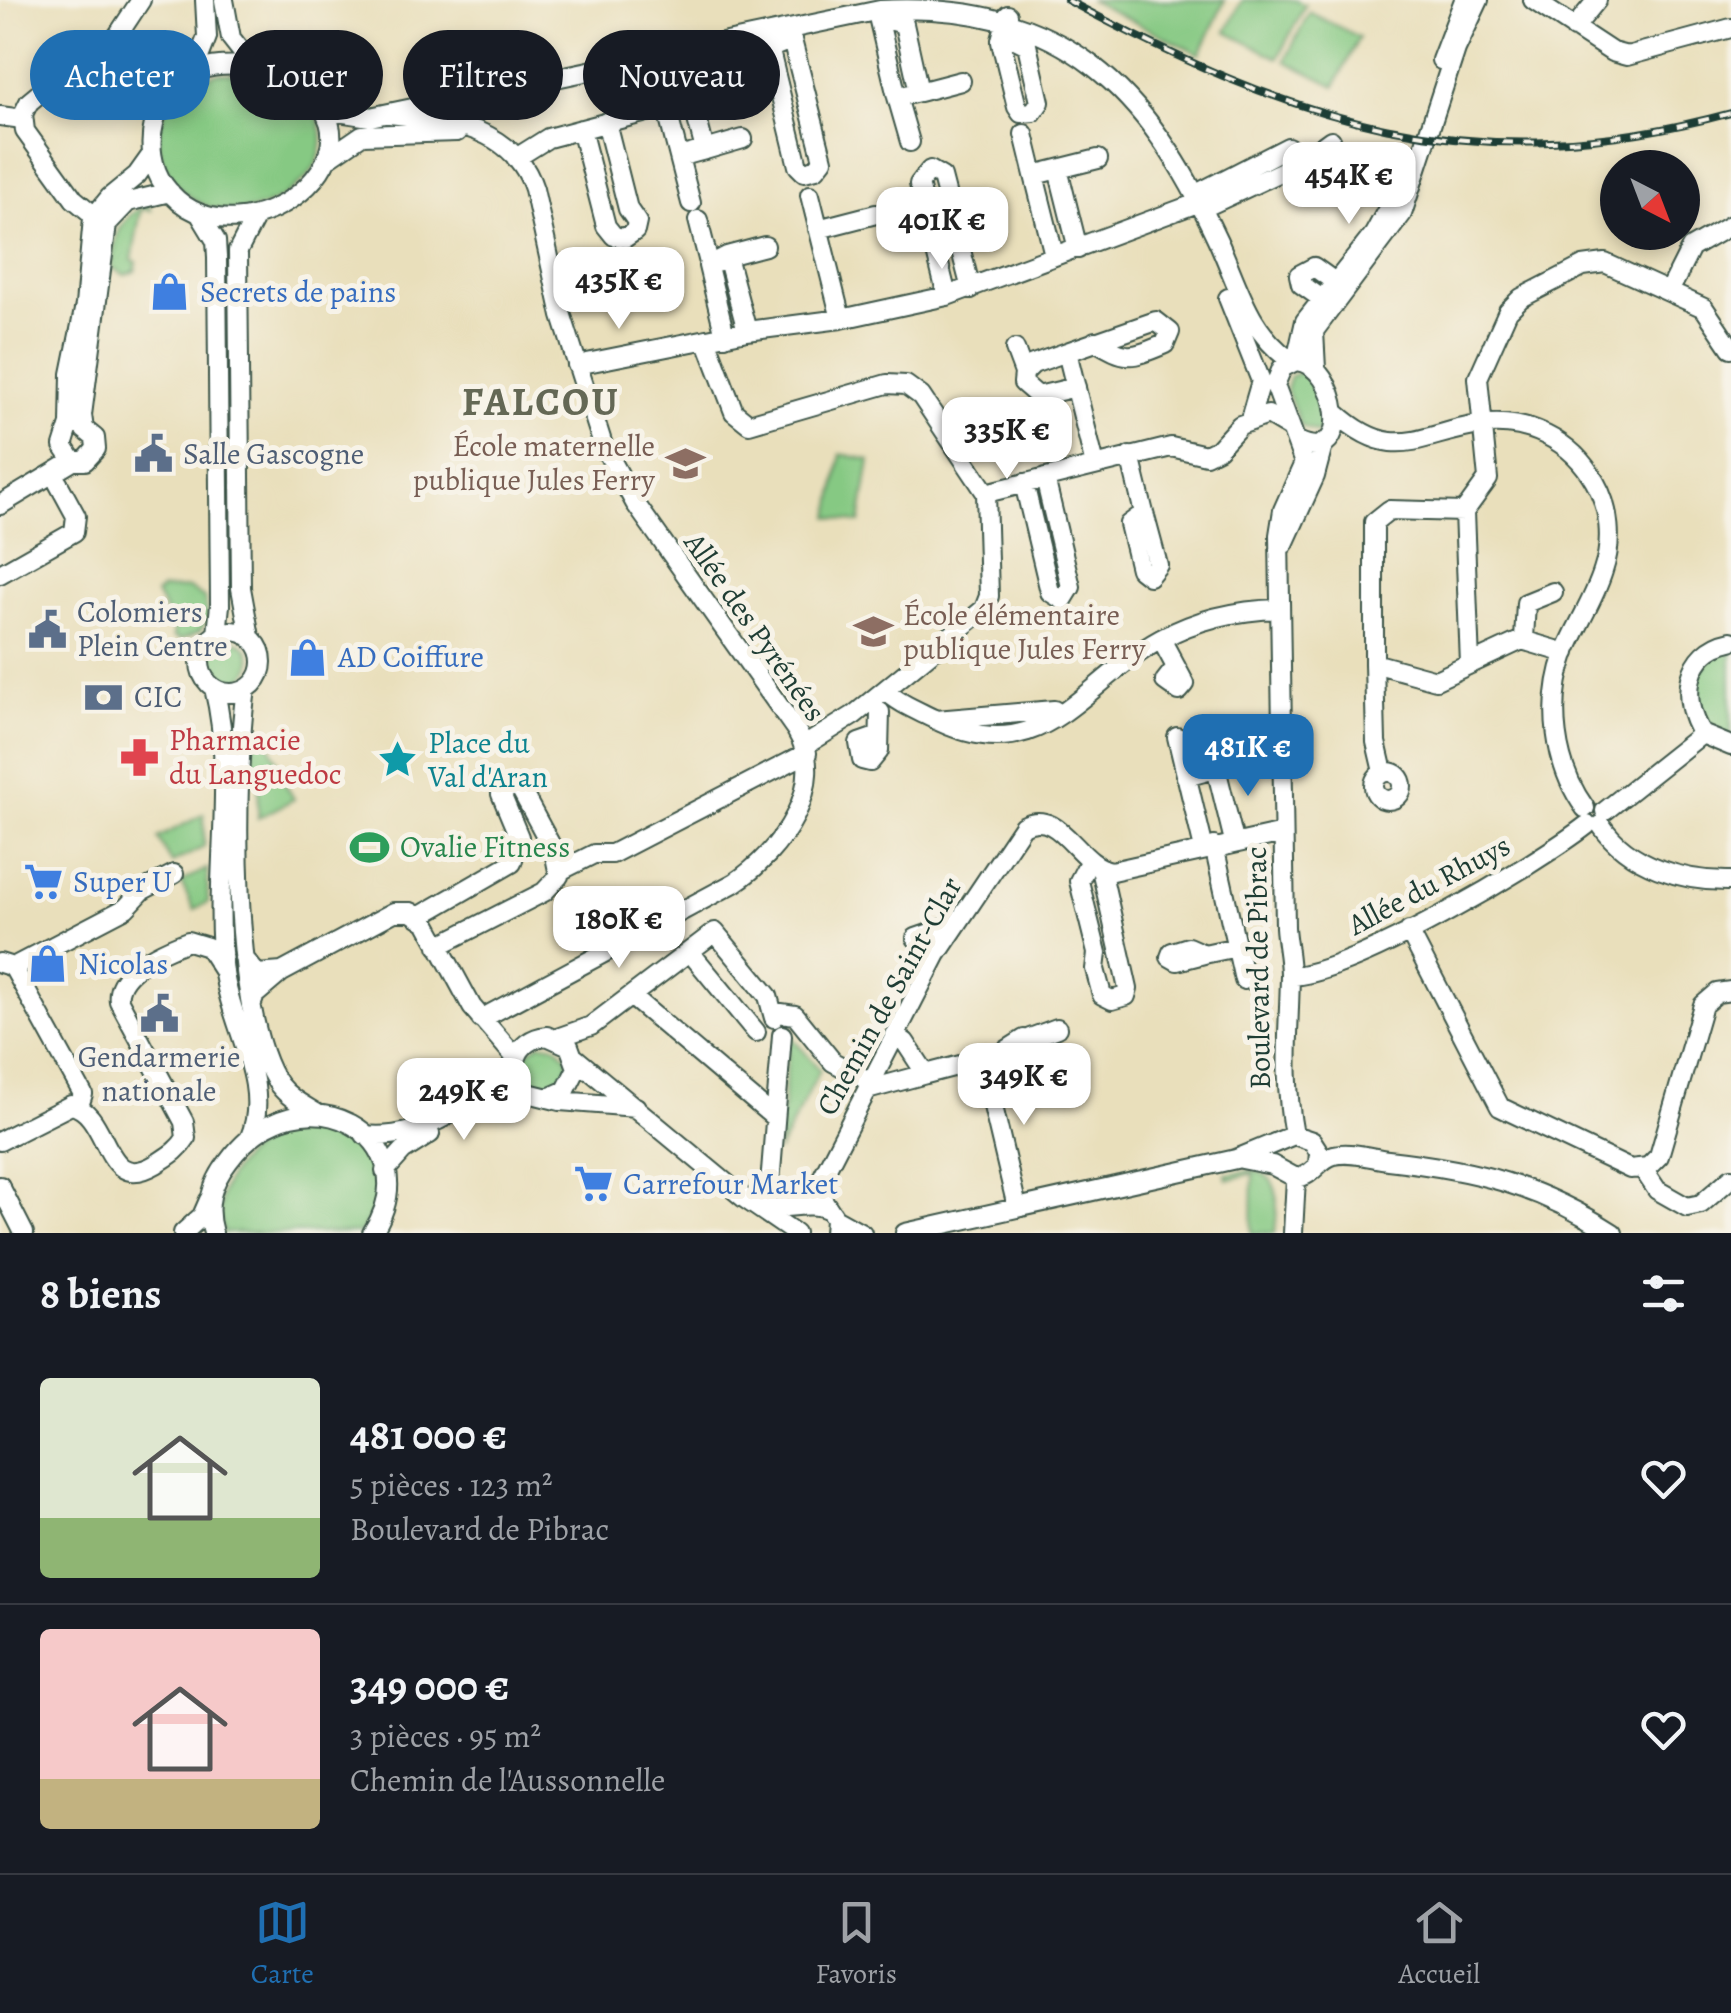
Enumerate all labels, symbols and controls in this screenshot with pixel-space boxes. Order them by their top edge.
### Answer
chip: Acheter [30,30,210,120]
chip: Louer [230,30,383,120]
chip: Filtres [403,30,563,120]
chip: Nouveau [583,30,780,120]
pin: 454K € [1268,142,1430,227]
north arrow [1600,150,1700,250]
map controls [1600,150,1700,250]
text: 454K € [1305,152,1393,196]
pin: 401K € [861,187,1023,272]
text: 401K € [898,197,986,241]
pin: 435K € [538,247,700,332]
text: 435K € [575,257,663,301]
shop icon: Secrets de pains [149,271,191,313]
place label: Secrets de pains [200,272,396,312]
district label: FALCOU [462,374,620,429]
pin: 335K € [926,397,1088,482]
text: 335K € [964,407,1050,451]
place label: École maternelle publique Jules Ferry [413,426,656,500]
public building icon: Salle Gascogne [132,433,174,475]
place label: Salle Gascogne [183,434,364,474]
school or university icon: École maternelle publique Jules Ferry [664,442,706,484]
street label: Allée des Pyrénées [674,524,835,729]
place label: Colomiers Plein Centre [77,592,228,666]
place label: École élémentaire publique Jules Ferry [903,595,1146,669]
public building icon: Colomiers Plein Centre [26,608,68,650]
school or university icon: École élémentaire publique Jules Ferry [852,611,894,653]
shop icon: AD Coiffure [287,636,329,678]
place label: AD Coiffure [337,637,484,677]
bank icon: CIC [83,676,125,718]
place label: CIC [134,677,182,717]
pin: 481K € [1167,714,1329,799]
place label: Pharmacie du Languedoc [169,720,341,794]
place label: Place du Val d'Aran [427,723,548,797]
text: 481K € [1205,724,1291,768]
pharmacy icon: Pharmacie du Languedoc [118,736,160,778]
place icon: Place du Val d'Aran [377,739,419,781]
street label: Allée du Rhuys [1340,825,1517,945]
sports icon: Ovalie Fitness [349,826,391,868]
place label: Ovalie Fitness [400,827,570,867]
street label: Boulevard de Pibrac [1236,846,1280,1090]
supermarket icon: Super U [22,861,64,903]
place label: Super U [73,862,172,902]
street label: Chemin de Saint-Clar [807,870,971,1122]
pin: 180K € [538,886,700,971]
text: 180K € [575,896,663,940]
shop icon: Nicolas [27,943,69,985]
place label: Nicolas [78,944,168,984]
public building icon: Gendarmerie nationale [138,992,180,1034]
place label: Gendarmerie nationale [78,1037,240,1111]
pin: 349K € [943,1043,1105,1128]
text: 349K € [980,1053,1068,1097]
pin: 249K € [383,1058,545,1143]
text: 249K € [419,1068,509,1112]
supermarket icon: Carrefour Market [572,1163,614,1205]
place label: Carrefour Market [623,1164,838,1204]
text: 8 biens [40,1265,161,1322]
icon: filters [1636,1266,1691,1321]
text: 481 000 € [350,1406,507,1463]
icon: home [120,1418,240,1538]
icon: heart [1636,1451,1691,1506]
text: 5 pièces · 123 m² [350,1463,553,1507]
text: Boulevard de Pibrac [350,1507,609,1551]
text: 349 000 € [350,1657,509,1714]
icon: home [120,1669,240,1789]
icon: heart [1636,1702,1691,1757]
text: 3 pièces · 95 m² [350,1714,541,1758]
text: Chemin de l'Aussonnelle [350,1758,665,1802]
tab: Carte [251,1895,314,1993]
tab: Favoris [815,1895,897,1993]
tab: Accueil [1399,1895,1480,1993]

